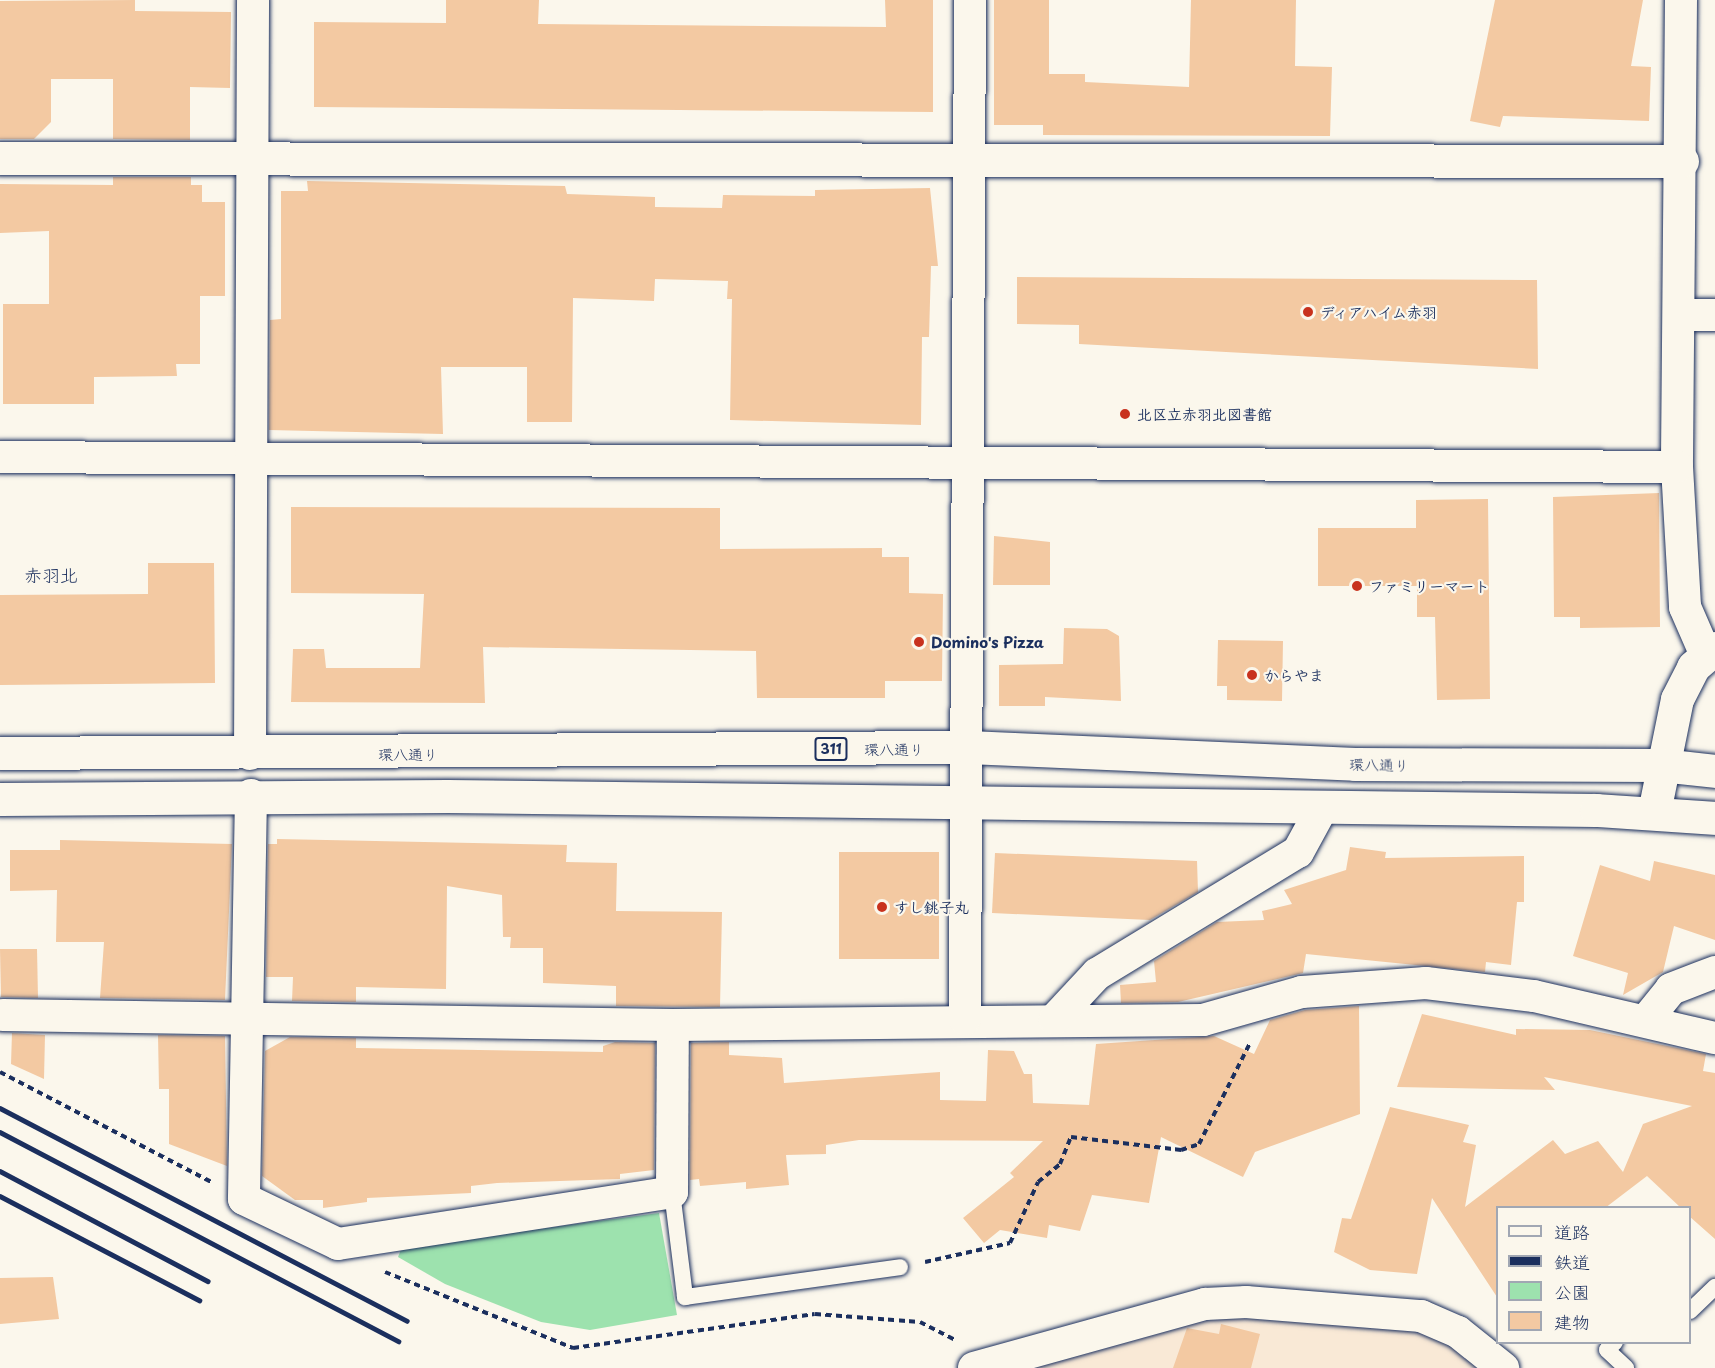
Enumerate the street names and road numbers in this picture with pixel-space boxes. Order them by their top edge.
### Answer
road number: 311 [813,738,849,760]
street label: 環八通り [864,740,924,758]
street label: 環八通り [378,745,438,763]
street label: 環八通り [1349,754,1409,774]

